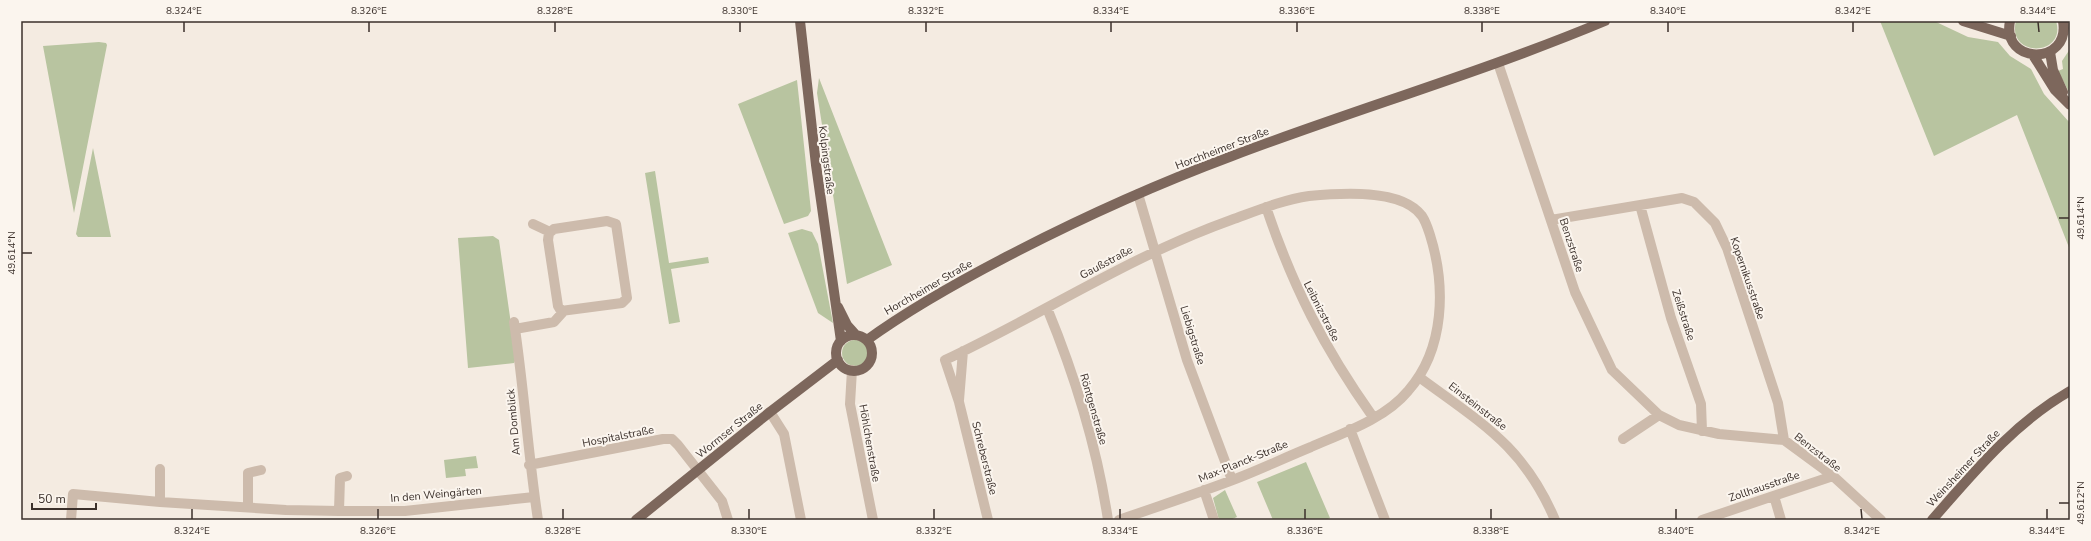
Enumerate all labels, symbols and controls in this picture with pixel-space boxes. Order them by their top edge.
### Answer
text: 8.324°E [166,4,202,18]
text: 8.326°E [351,4,387,18]
text: 8.328°E [537,4,573,18]
text: 8.330°E [722,4,758,18]
text: 8.332°E [908,4,944,18]
text: 8.334°E [1093,4,1129,18]
text: 8.336°E [1279,4,1315,18]
text: 8.338°E [1464,4,1500,18]
text: 8.340°E [1650,4,1686,18]
text: 8.342°E [1835,4,1871,18]
text: 8.344°E [2020,4,2056,18]
street label: Horchheimer Straße [1173,124,1271,173]
street label: Kolpingstraße [815,125,838,195]
text: 49.614°N [2074,196,2088,240]
street label: Benzstraße [1556,216,1587,274]
text: 49.614°N [5,231,19,275]
street label: Kopernikusstraße [1726,235,1769,322]
street label: Gaußstraße [1077,242,1136,283]
street label: Horchheimer Straße [881,256,975,319]
street label: Leibnizstraße [1300,278,1343,344]
street label: Zeißstraße [1668,288,1699,343]
street label: Liebigstraße [1176,304,1209,367]
street label: Röntgenstraße [1076,372,1111,447]
street label: Einsteinstraße [1445,379,1510,434]
street label: Am Domblick [503,388,524,456]
street label: Wormser Straße [693,399,766,462]
street label: Höhlchenstraße [855,403,884,483]
street label: Schreberstraße [968,420,1001,497]
street label: Hospitalstraße [581,422,656,451]
street label: Weinsheimer Straße [1923,426,2003,510]
street label: Benzstraße [1791,429,1844,476]
street label: Max-Planck-Straße [1196,437,1290,486]
street label: Zollhausstraße [1727,467,1802,506]
text: 49.612°N [2074,481,2088,525]
street label: In den Weingärten [390,483,482,506]
scale bar [32,485,96,511]
text: 50 m [38,491,66,507]
text: 8.324°E [174,524,210,538]
text: 8.326°E [360,524,396,538]
text: 8.328°E [545,524,581,538]
text: 8.330°E [731,524,767,538]
text: 8.332°E [916,524,952,538]
text: 8.334°E [1102,524,1138,538]
text: 8.336°E [1287,524,1323,538]
text: 8.338°E [1473,524,1509,538]
text: 8.340°E [1658,524,1694,538]
text: 8.342°E [1844,524,1880,538]
text: 8.344°E [2029,524,2065,538]

